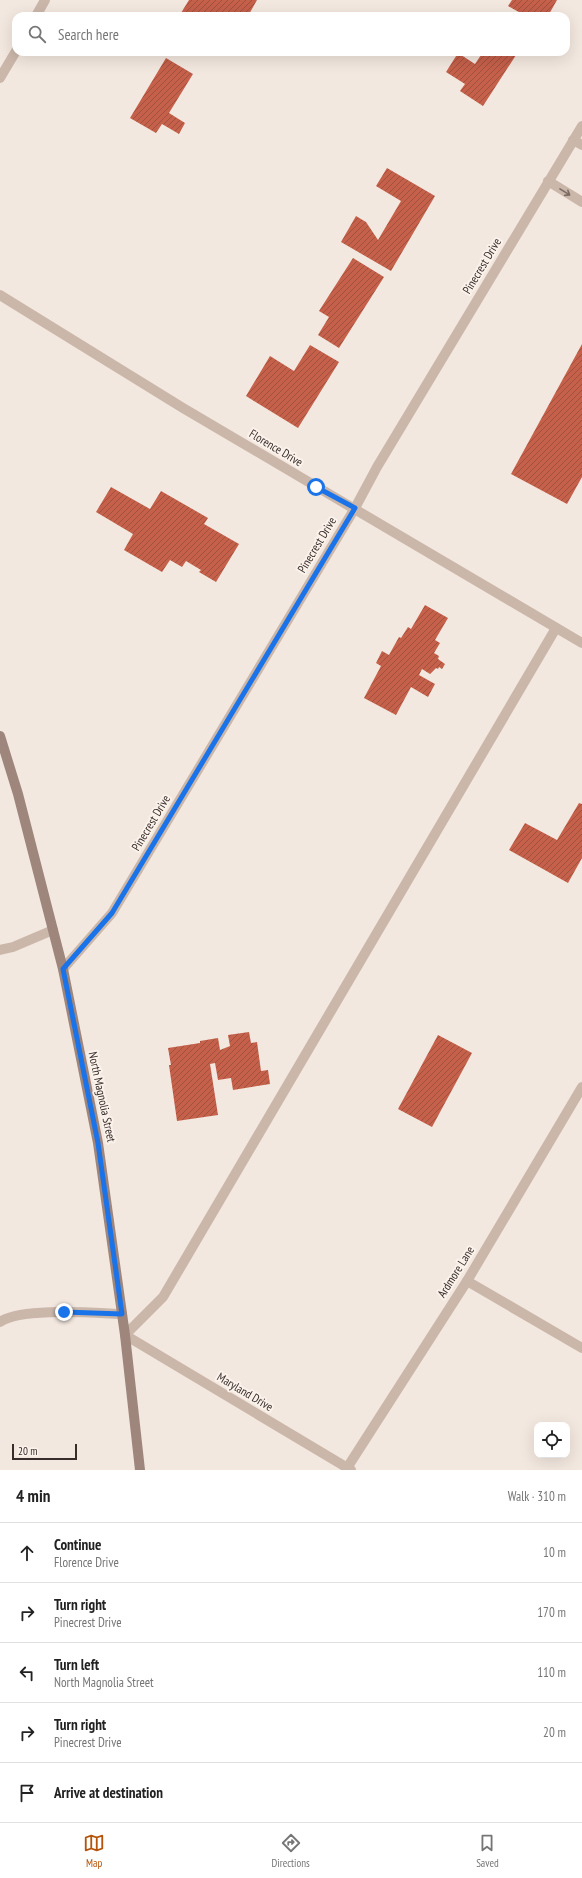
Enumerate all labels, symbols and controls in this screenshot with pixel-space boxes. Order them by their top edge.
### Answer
search box [12,12,570,56]
icon: search [26,23,48,45]
text: Search here [58,25,119,44]
one-way arrow [559,188,571,196]
street label: Pinecrest Drive [459,235,504,296]
street label: Florence Drive [247,426,306,469]
route start [307,478,325,496]
street label: Pinecrest Drive [294,514,339,575]
street label: Pinecrest Drive [128,792,173,853]
street label: North Magnolia Street [86,1050,120,1144]
street label: Ardmore Lane [434,1243,477,1300]
route end [55,1303,73,1321]
street label: Maryland Drive [215,1369,276,1414]
map controls [534,1422,570,1458]
button: locate [534,1422,570,1458]
scale bar [12,1442,77,1461]
text: 20 m [18,1444,37,1458]
text: 4 min [16,1485,50,1507]
text: Walk · 310 m [508,1488,566,1505]
text: Continue [54,1535,101,1554]
icon: ahead [16,1542,38,1564]
text: 10 m [543,1544,566,1561]
text: Florence Drive [54,1554,119,1571]
text: Turn right [54,1595,106,1614]
icon: right [16,1602,38,1624]
text: 170 m [537,1604,566,1621]
text: Pinecrest Drive [54,1614,122,1631]
text: Turn left [54,1655,99,1674]
icon: left [16,1662,38,1684]
text: 110 m [537,1664,566,1681]
text: North Magnolia Street [54,1674,154,1691]
text: Turn right [54,1715,106,1734]
icon: right [16,1722,38,1744]
text: 20 m [543,1724,566,1741]
text: Pinecrest Drive [54,1734,122,1751]
icon: arrive [16,1782,38,1804]
text: Arrive at destination [54,1783,163,1802]
tab: Map [83,1832,105,1870]
tab: Directions [272,1832,310,1870]
tab: Saved [476,1832,499,1870]

